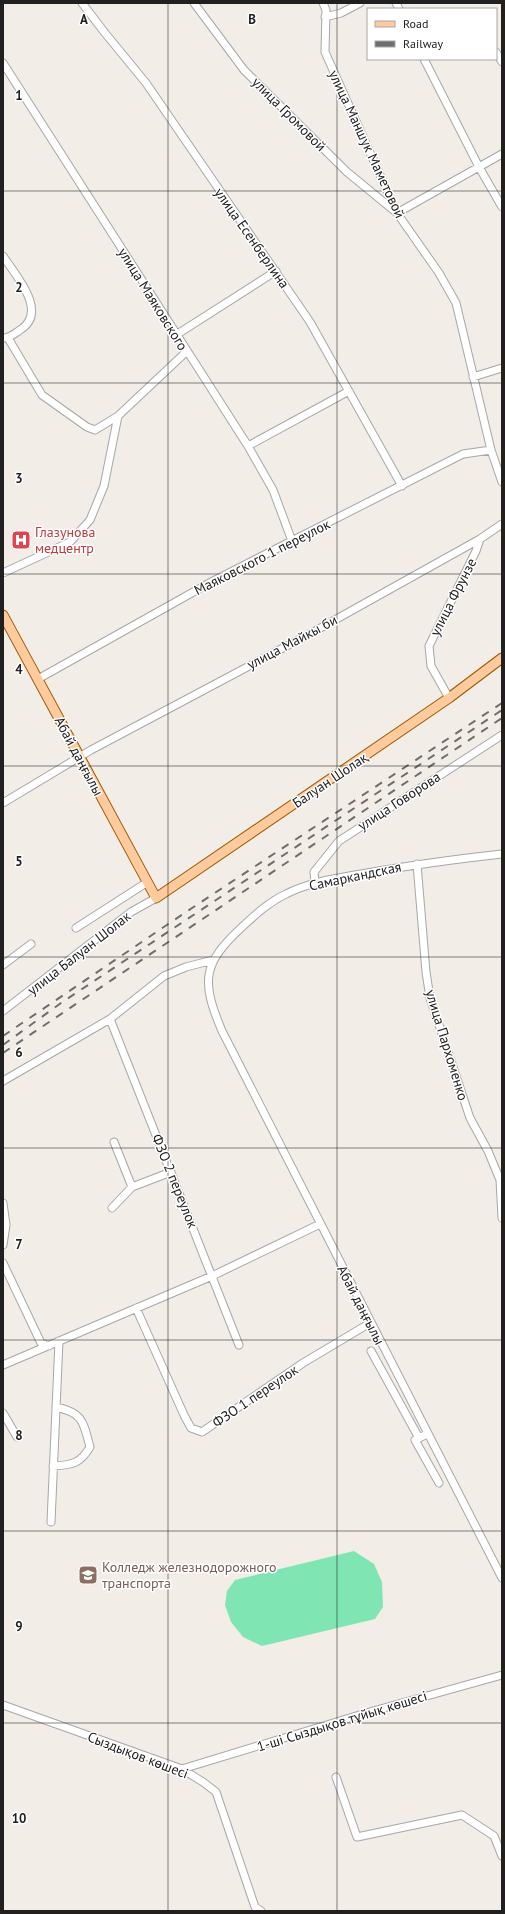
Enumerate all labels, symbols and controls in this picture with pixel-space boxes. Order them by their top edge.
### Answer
legend [367,8,497,60]
text: A [80,11,88,28]
text: B [248,11,256,28]
text: Road [403,16,428,31]
text: Railway [403,36,443,51]
street label: улица Маншук Маметовой [325,67,409,221]
street label: улица Громовой [248,73,330,155]
text: 1 [15,87,23,104]
street label: улица Есенберлина [211,184,293,292]
street label: улица Маяковского [114,244,192,354]
text: 2 [15,279,23,296]
text: 3 [15,470,23,487]
street label: Маяковского 1 переулок [191,515,333,599]
place label: Глазунова медцентр [35,523,95,557]
hospital icon: Глазунова медцентр [10,529,32,551]
street label: улица Фрунзе [426,555,480,639]
street label: улица Майкы би [244,611,340,673]
text: 4 [15,661,23,678]
street label: Абай даңғылы [51,713,107,799]
street label: Балуан Шолақ [289,748,371,812]
street label: улица Говорова [354,768,444,834]
text: 5 [15,853,23,870]
street label: Самаркандская [307,857,403,895]
street label: улица Балуан Шолак [24,907,135,999]
street label: улица Пархоменко [422,987,472,1103]
text: 6 [15,1044,23,1061]
street label: ФЗО 2 переулок [148,1131,202,1231]
text: 7 [15,1236,23,1253]
street label: Абай даңғылы [333,1262,389,1348]
street label: ФЗО 1 переулок [209,1360,302,1431]
text: 8 [15,1427,23,1444]
place label: Колледж железнодорожного транспорта [102,1558,277,1592]
school or university icon: Колледж железнодорожного транспорта [77,1564,99,1586]
text: 9 [15,1618,23,1635]
street label: 1-ші Сыздықов тұйық көшесі [255,1687,429,1755]
street label: Сыздықов көшесі [85,1727,191,1783]
text: 10 [12,1810,26,1827]

